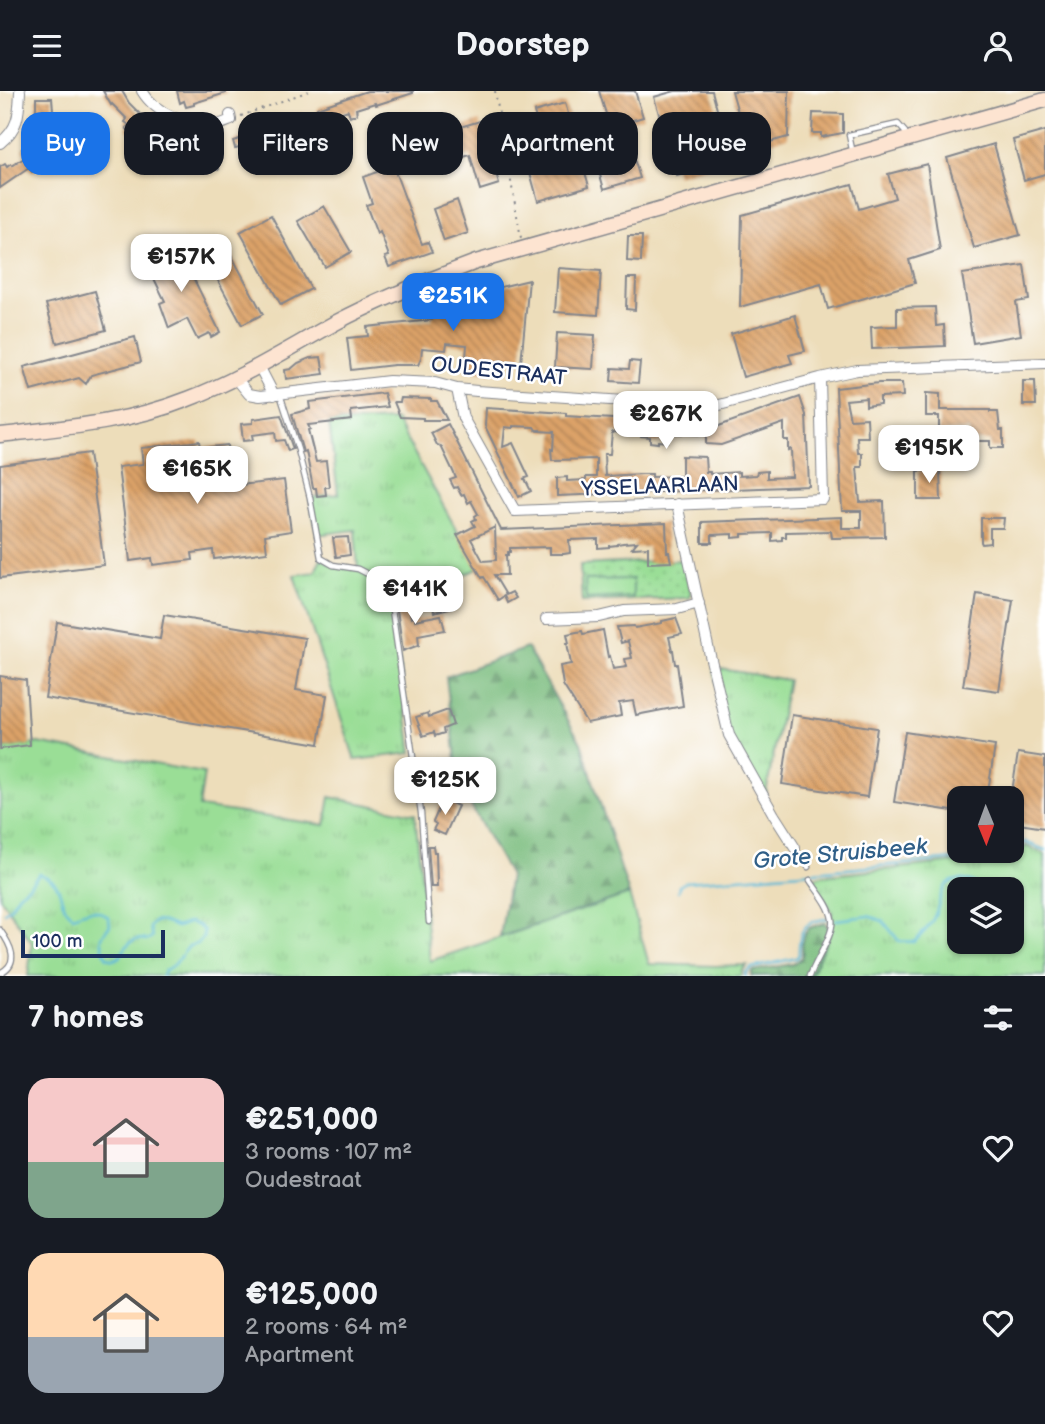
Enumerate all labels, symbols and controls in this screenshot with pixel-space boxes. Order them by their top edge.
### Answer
text: Doorstep [455,26,590,65]
icon: menu [28,27,66,65]
icon: person [979,27,1017,65]
chip: Buy [21,112,110,175]
chip: Rent [124,112,224,175]
chip: Filters [238,112,353,175]
chip: New [367,112,463,175]
chip: Apartment [477,112,638,175]
chip: House [652,112,771,175]
pin: €157K [132,235,230,294]
text: €157K [147,243,215,271]
pin: €251K [404,273,502,333]
text: €251K [418,282,488,310]
street label: OUDESTRAAT [430,352,569,391]
pin: €267K [617,391,715,451]
text: €267K [629,400,703,428]
pin: €195K [880,425,978,485]
text: €195K [894,434,964,462]
pin: €165K [148,447,246,506]
text: €165K [162,455,232,483]
street label: YSSELAARLAAN [580,471,739,502]
pin: €141K [366,567,464,626]
text: €141K [382,575,448,603]
pin: €125K [396,757,494,817]
text: €125K [410,766,480,794]
north arrow [947,786,1024,863]
map controls [947,786,1024,954]
water label: Grote Struisbeek [752,832,929,876]
button: layers [947,877,1024,954]
scale bar [21,927,164,959]
text: 100 m [32,930,83,953]
icon: filters [979,999,1017,1037]
text: 7 homes [28,1000,144,1036]
text: €251,000 [245,1102,378,1138]
icon: home [84,1106,168,1190]
icon: heart [979,1129,1017,1167]
text: 3 rooms · 107 m² [245,1138,412,1166]
text: Oudestraat [245,1166,362,1194]
text: €125,000 [245,1277,378,1313]
icon: home [84,1281,168,1365]
icon: heart [979,1304,1017,1342]
text: 2 rooms · 64 m² [245,1313,407,1341]
text: Apartment [245,1341,354,1369]

